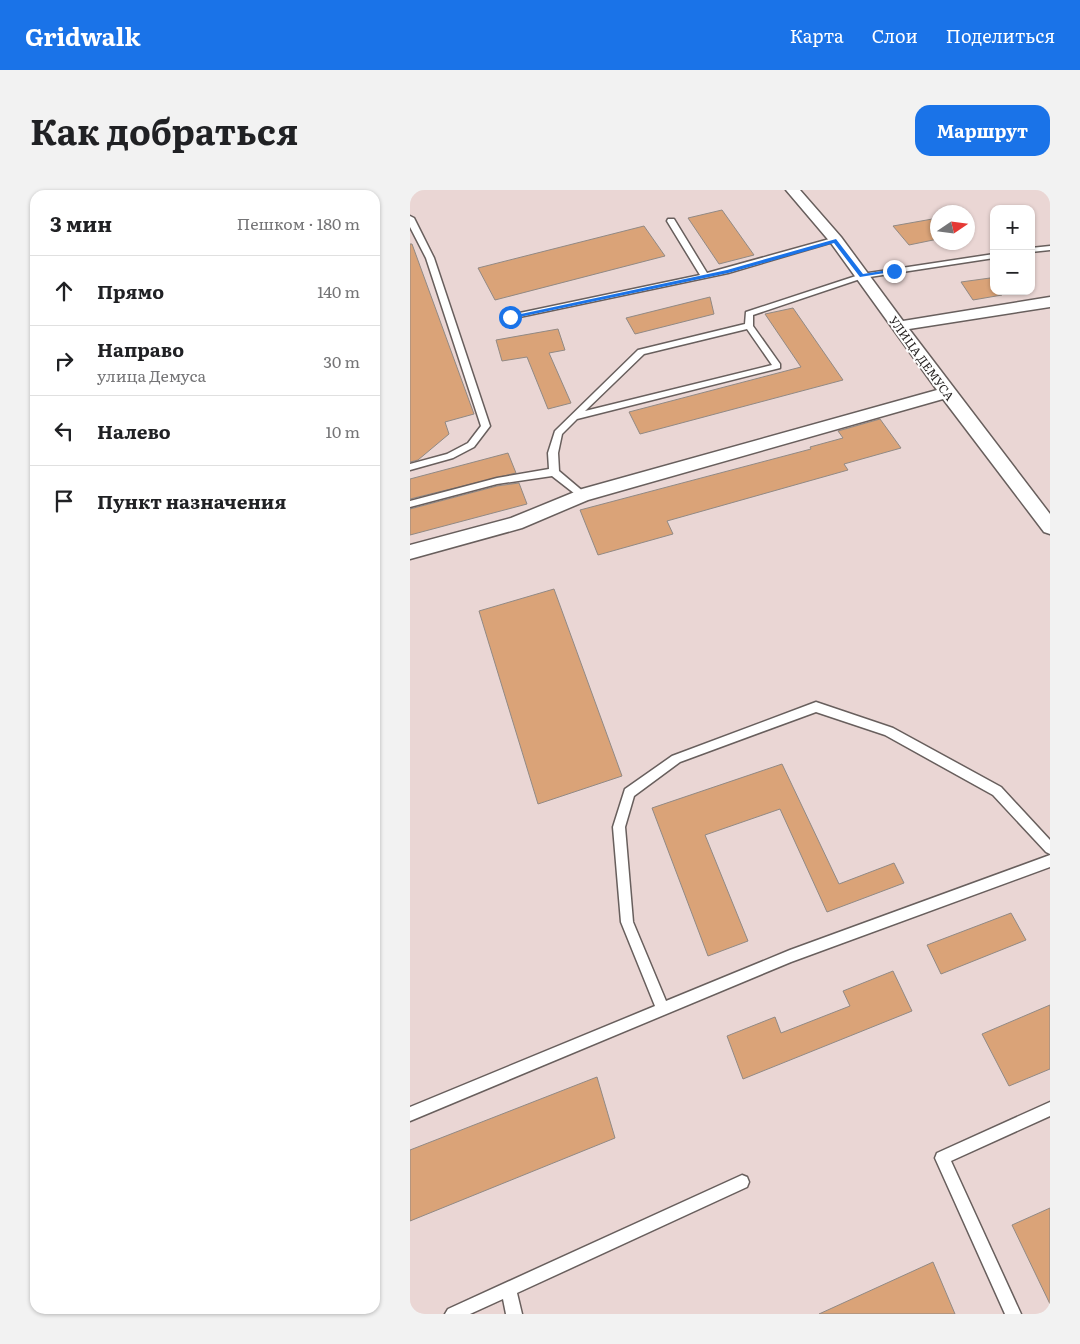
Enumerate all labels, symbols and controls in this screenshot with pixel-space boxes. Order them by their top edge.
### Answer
text: Gridwalk [25,18,141,53]
text: Карта [790,22,844,49]
text: Слои [872,22,918,49]
text: Поделиться [946,22,1055,49]
text: Как добраться [30,104,298,156]
button: Маршрут [915,105,1050,156]
north arrow [930,205,975,250]
map controls [990,205,1035,295]
button: + [990,205,1035,250]
text: 3 мин [50,207,112,238]
text: Пешком · 180 m [237,211,360,235]
button: − [990,250,1035,295]
route end [883,260,906,283]
icon: ahead [50,277,78,305]
text: Прямо [97,277,164,305]
text: 140 m [317,279,360,303]
route start [499,306,522,329]
street label: УЛИЦА ДЕМУСА [885,312,959,404]
text: Направо [97,335,184,363]
icon: right [50,347,78,375]
text: 30 m [323,349,360,373]
text: улица Демуса [97,363,206,387]
icon: left [50,417,78,445]
text: Налево [97,417,171,445]
text: 10 m [326,419,360,443]
icon: arrive [50,487,78,515]
text: Пункт назначения [97,487,286,515]

